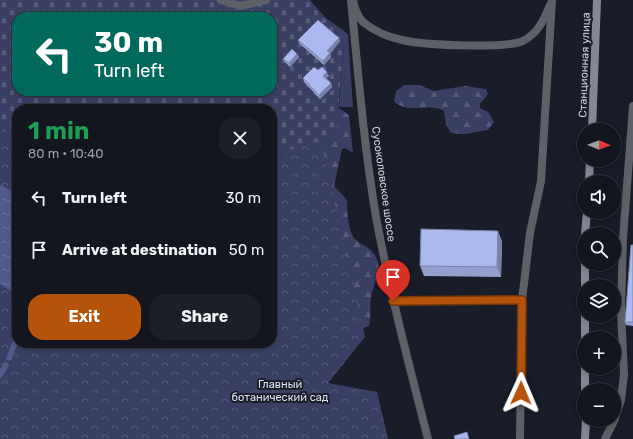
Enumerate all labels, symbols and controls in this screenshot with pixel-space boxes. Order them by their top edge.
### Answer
street label: Станционная улица [576,12,593,118]
text: 30 m [94,26,163,59]
icon: left [28,28,80,80]
text: Turn left [94,60,164,82]
text: 1 min [28,117,89,145]
button: close [219,117,261,159]
north arrow [577,123,621,167]
map controls [577,123,621,427]
street label: Сусоколовское шоссе [369,126,398,243]
text: 80 m · 10:40 [28,146,103,161]
button: sound [577,175,621,219]
icon: left [28,187,50,209]
text: Turn left [62,189,127,207]
text: 30 m [225,189,261,207]
button: search [577,227,621,271]
icon: arrive [28,239,50,261]
text: Arrive at destination [62,241,217,259]
text: 50 m [229,241,264,259]
pin [376,260,410,301]
icon: arrive [382,266,404,288]
button: layers [577,279,621,323]
button: Exit [28,294,141,340]
button: Share [149,294,261,340]
button: + [577,331,621,375]
position arrow [500,372,542,414]
park label: Главный ботанический сад [232,378,329,404]
button: − [577,383,621,427]

